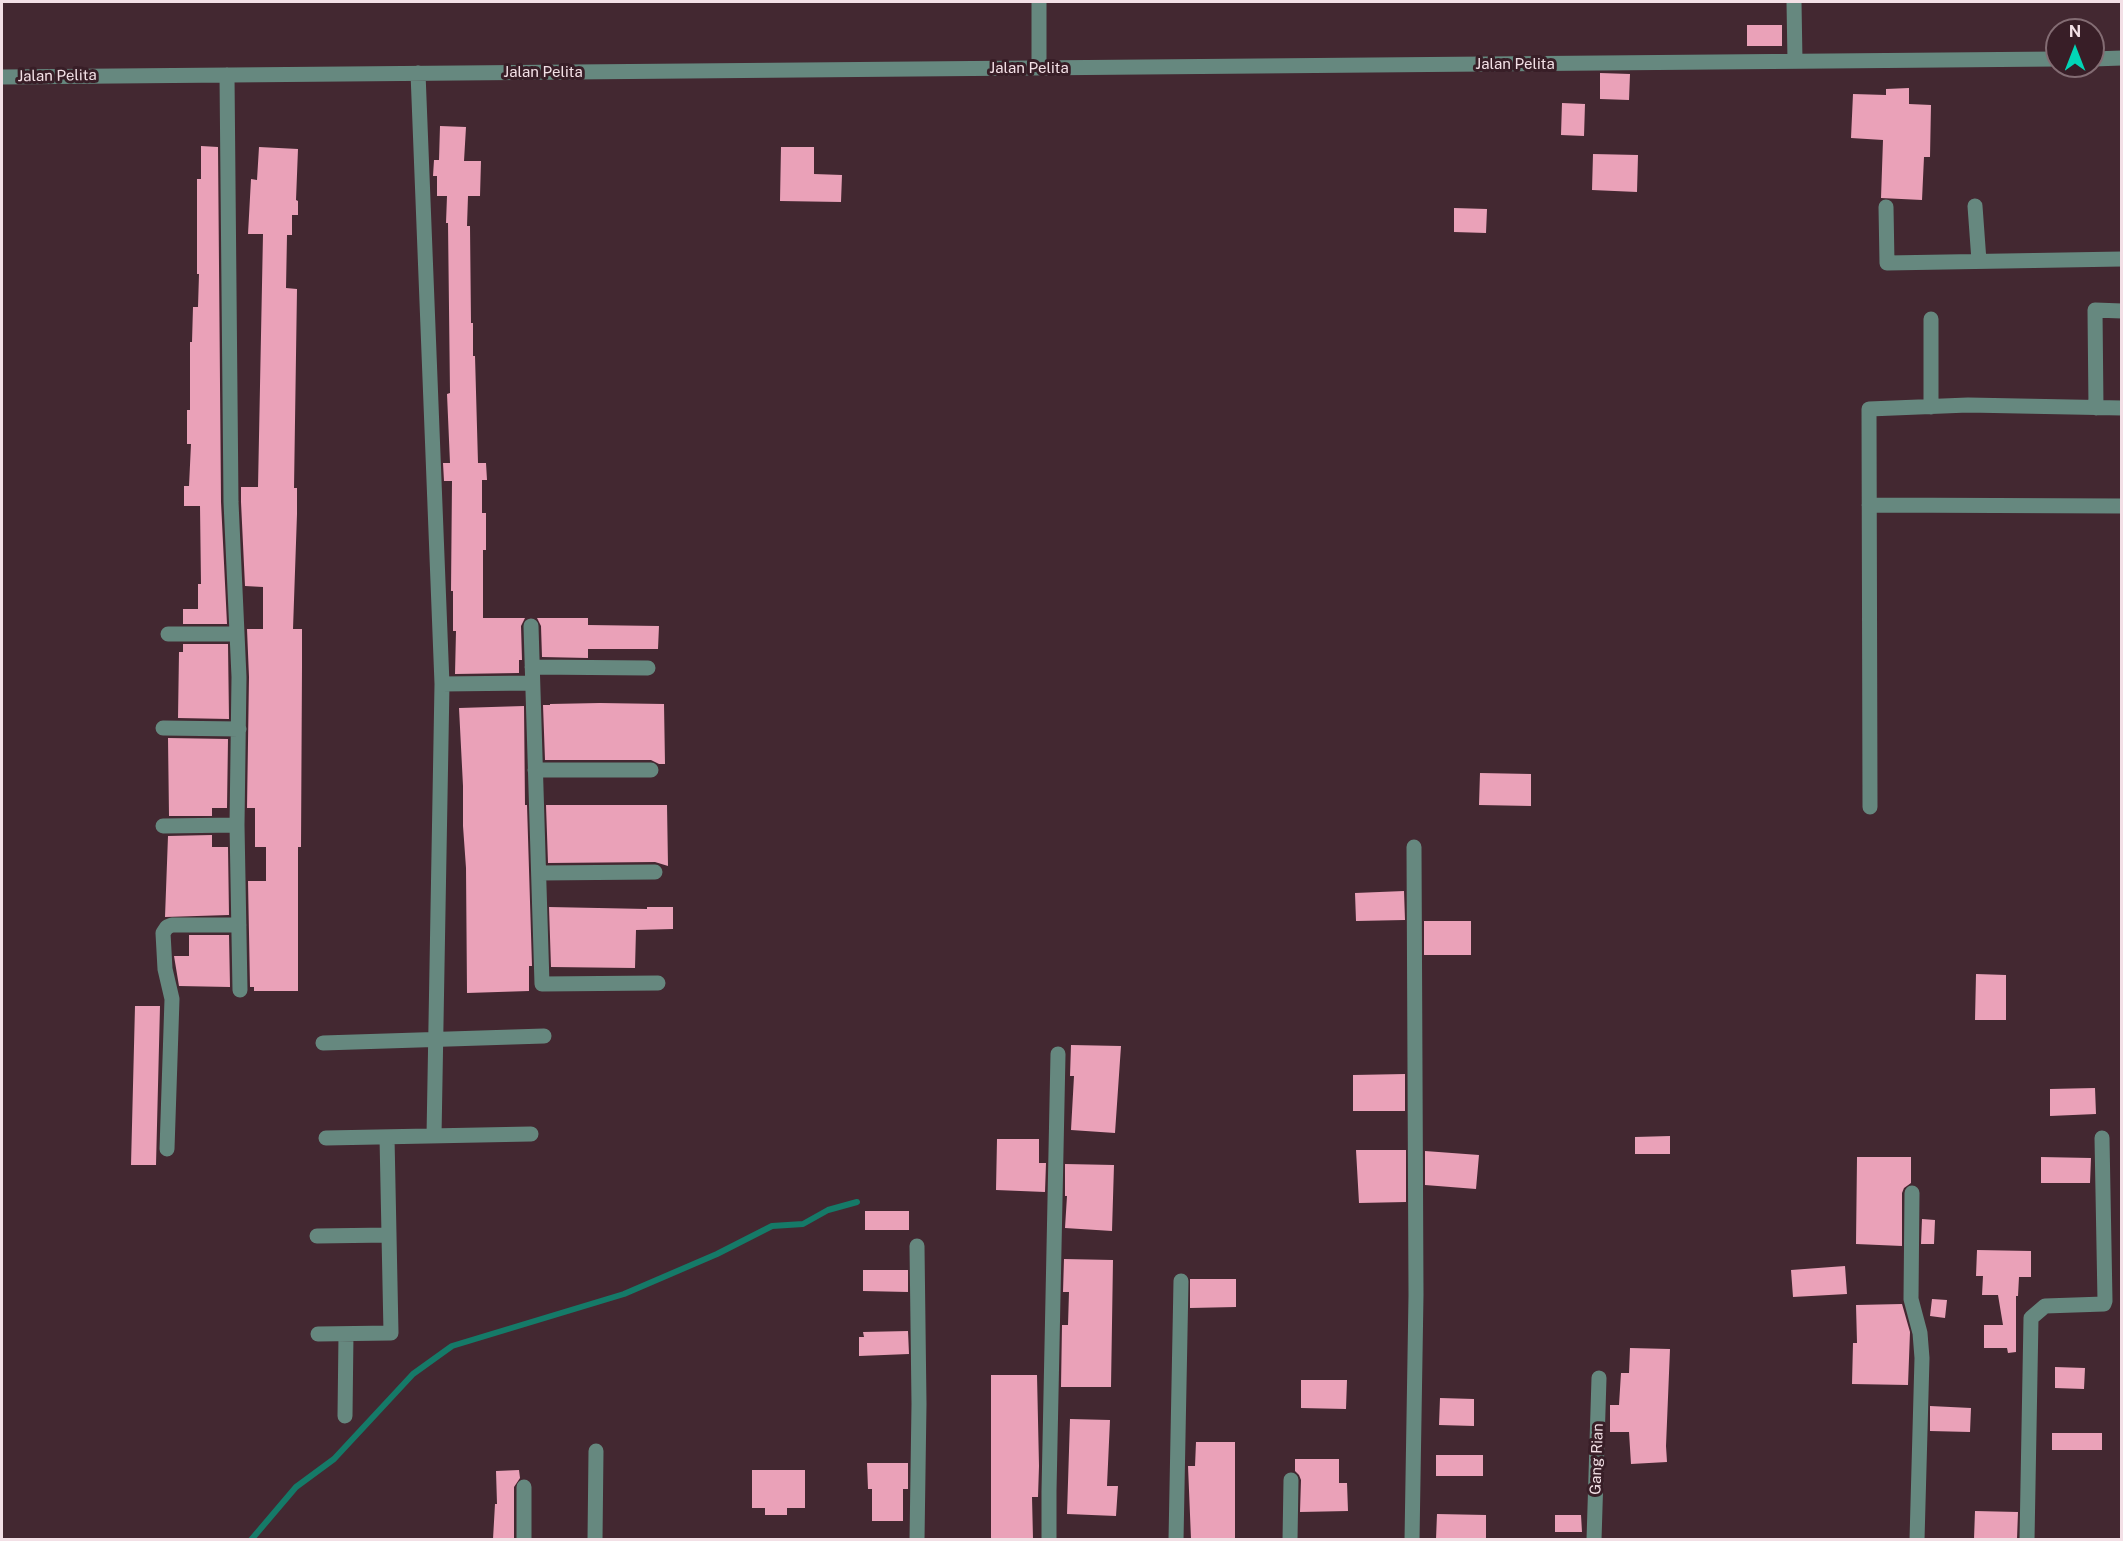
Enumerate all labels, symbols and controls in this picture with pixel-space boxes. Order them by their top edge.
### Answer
north arrow [2045,18,2105,78]
text: N [2069,22,2081,41]
street label: Jalan Pelita [1475,55,1555,73]
street label: Jalan Pelita [989,59,1069,77]
street label: Jalan Pelita [503,63,583,81]
street label: Jalan Pelita [17,66,97,86]
street label: Gang Rian [1587,1423,1607,1495]

